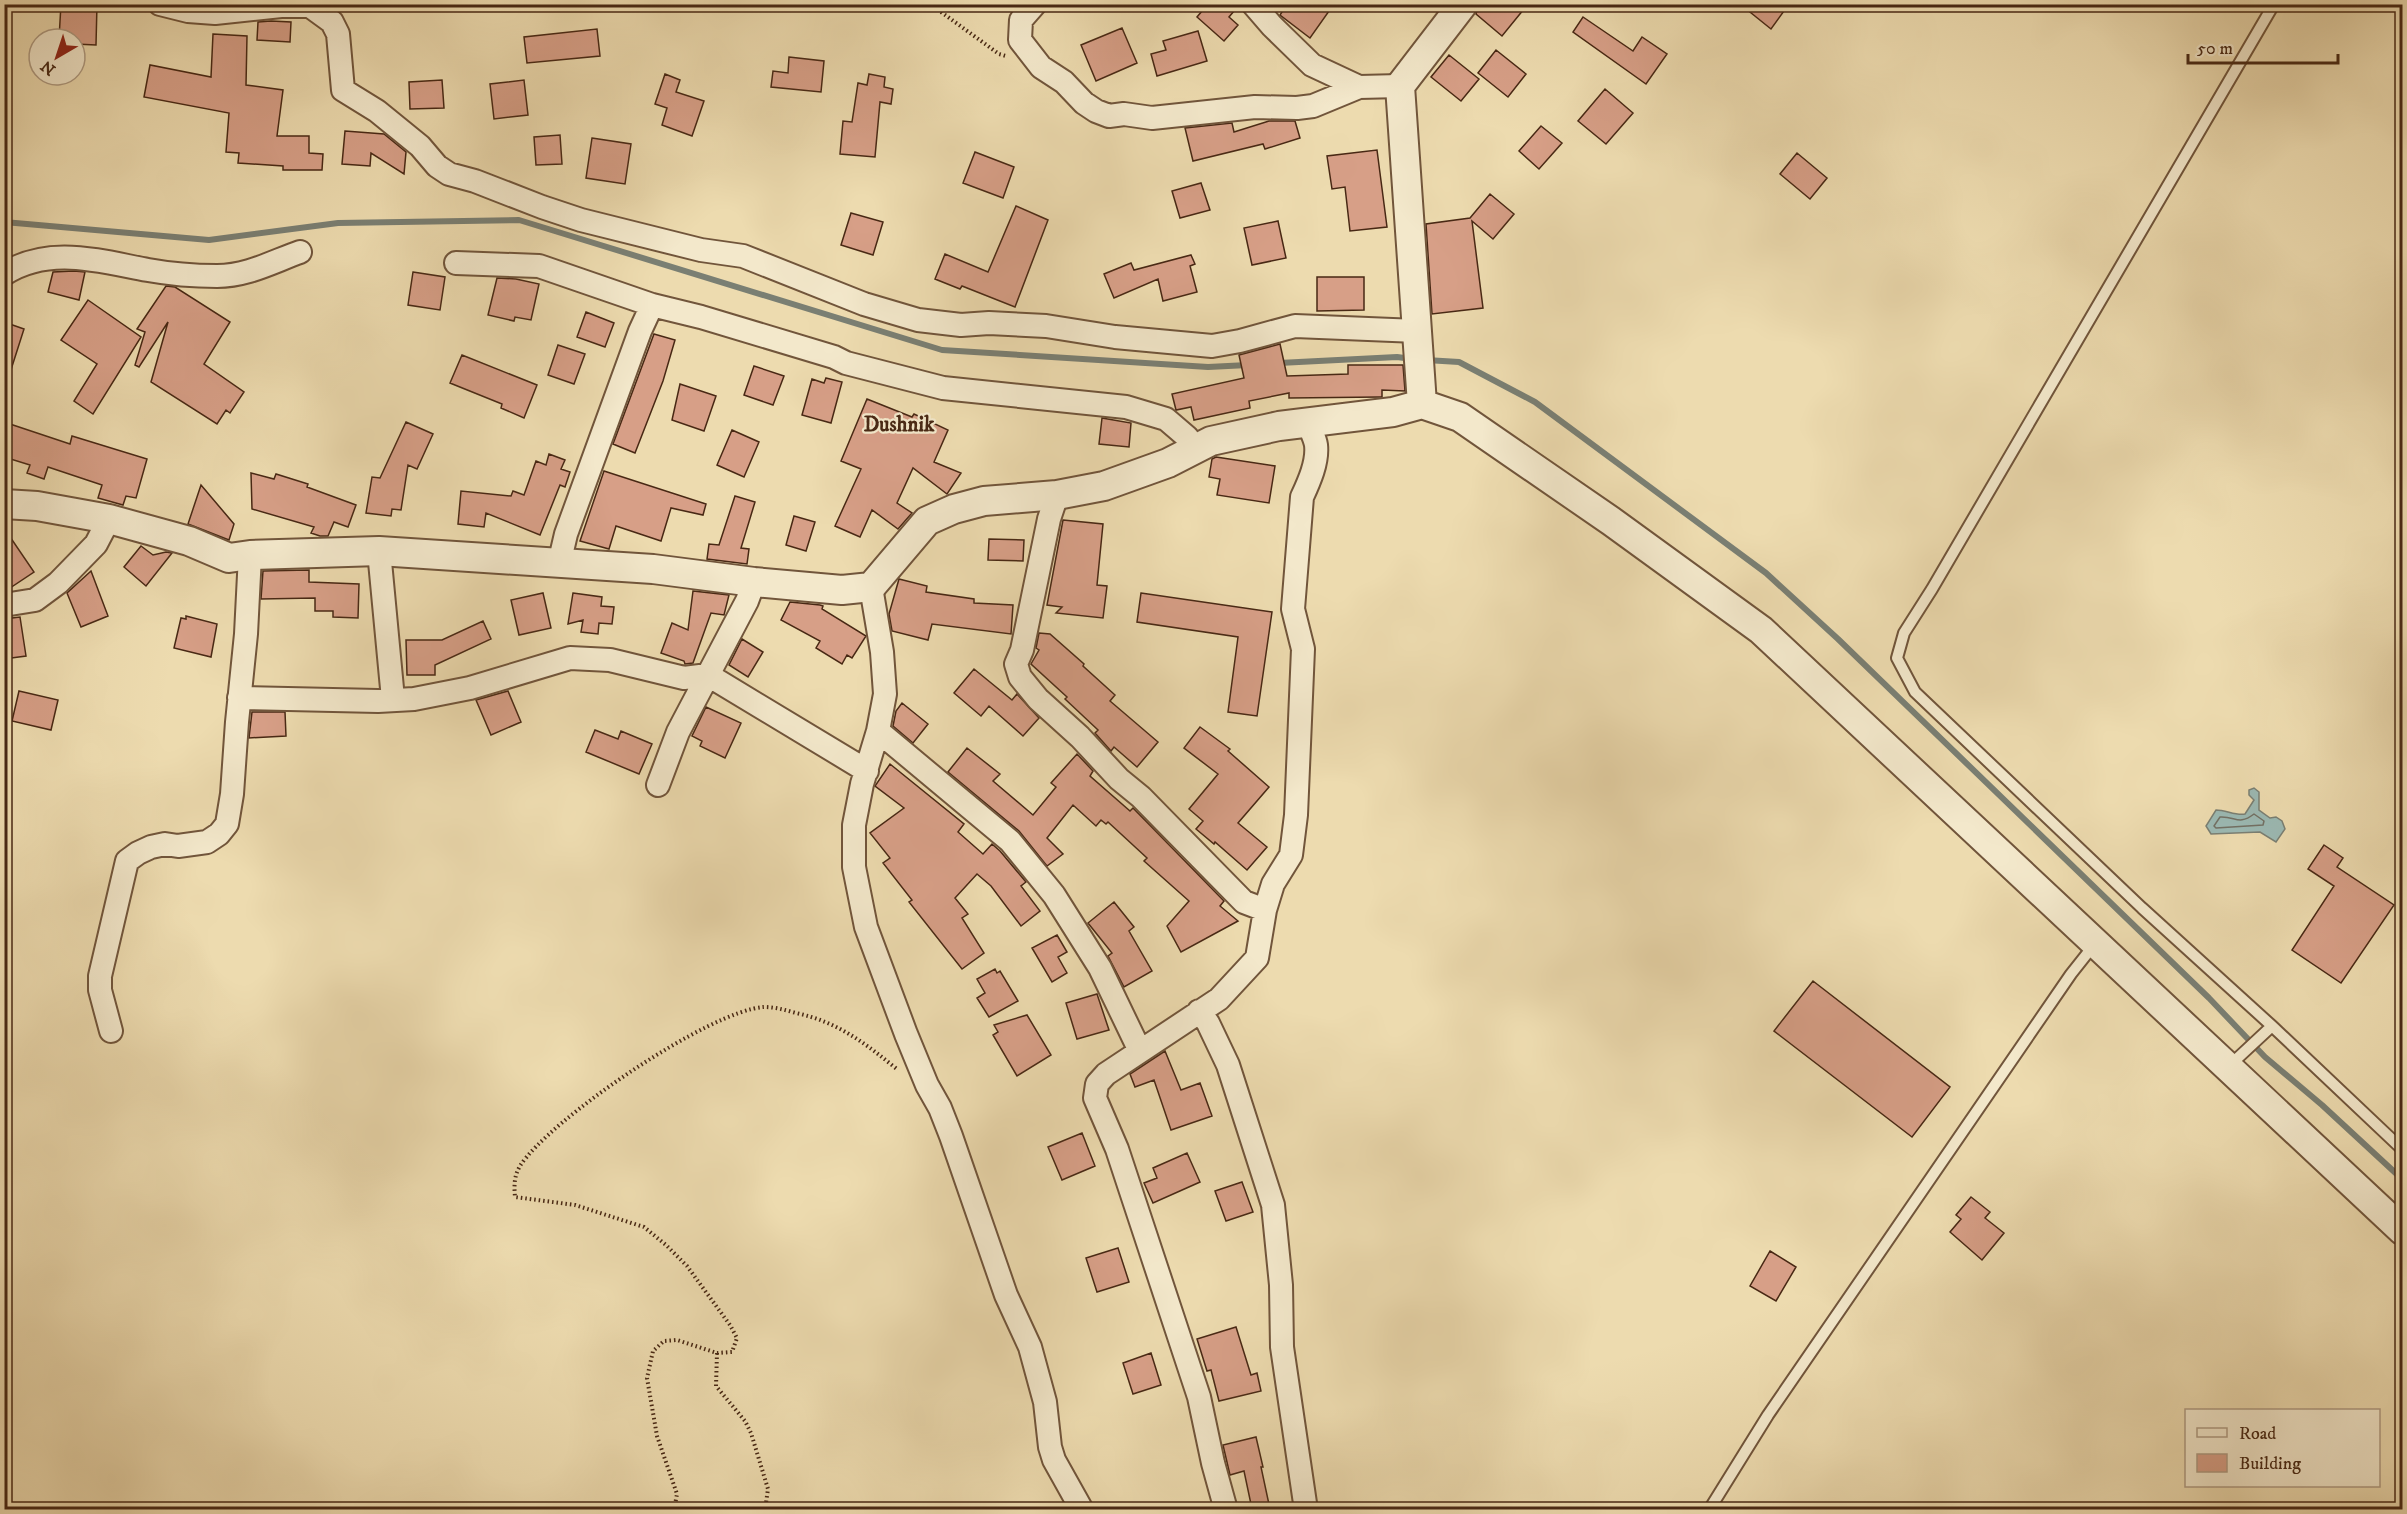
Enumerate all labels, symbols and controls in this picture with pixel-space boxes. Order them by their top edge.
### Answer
north arrow [27,27,87,87]
scale bar [2188,27,2338,65]
text: 50 m [2197,38,2233,60]
text: N [37,56,60,80]
district label: Dushnik [864,412,935,438]
legend [2185,1409,2380,1487]
text: Road [2239,1423,2276,1445]
text: Building [2239,1453,2301,1475]

